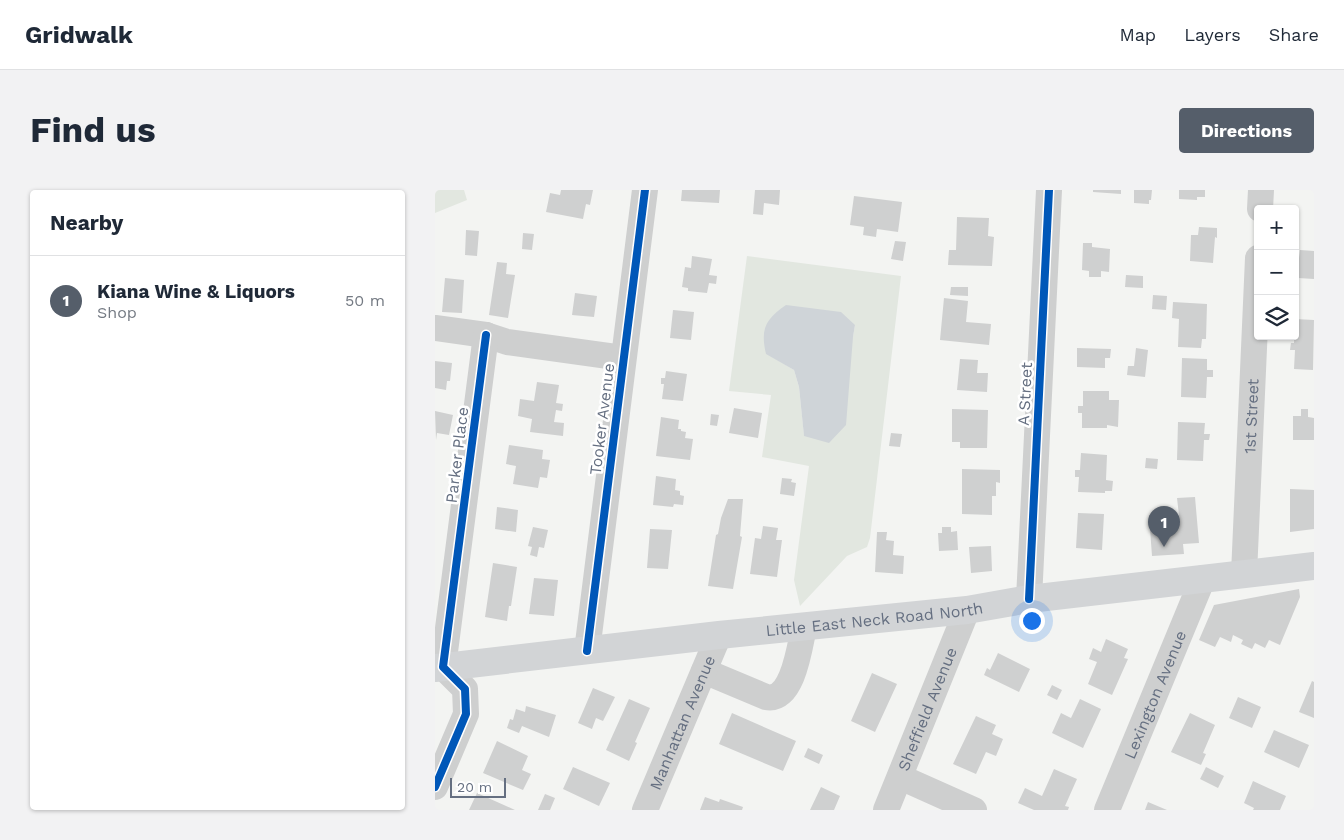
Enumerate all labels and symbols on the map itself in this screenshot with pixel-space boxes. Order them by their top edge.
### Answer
street label: A Street [1014,361,1036,426]
street label: Tooker Avenue [586,362,618,476]
street label: 1st Street [1240,378,1262,454]
street label: Parker Place [442,406,472,504]
pin: 1 [1148,506,1180,547]
street label: Little East Neck Road North [765,598,984,640]
your location [1019,608,1045,634]
street label: Lexington Avenue [1120,627,1190,762]
street label: Sheffield Avenue [893,644,960,774]
street label: Manhattan Avenue [645,652,719,793]
scale bar [450,775,506,798]

